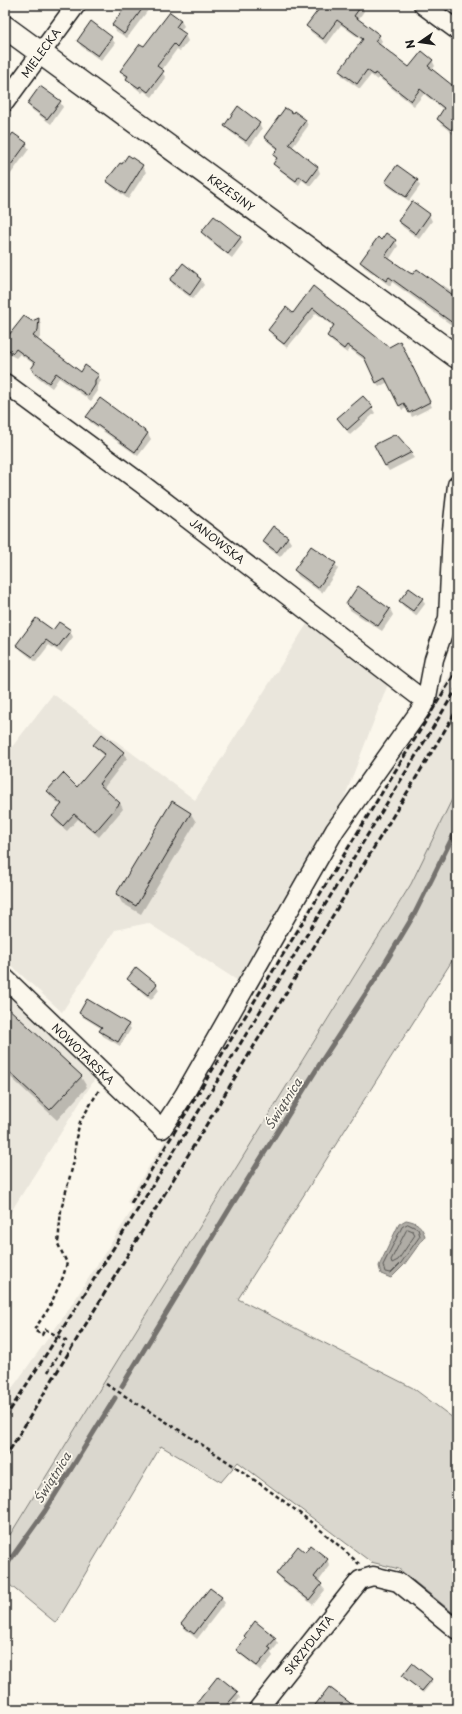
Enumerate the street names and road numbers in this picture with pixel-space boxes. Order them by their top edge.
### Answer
street label: MIELECKA [17,24,65,81]
street label: KRZESINY [204,170,259,216]
street label: JANOWSKA [186,514,248,568]
street label: NOWOTARSKA [48,1019,119,1088]
street label: SKRZYDLATA [280,1611,337,1678]

